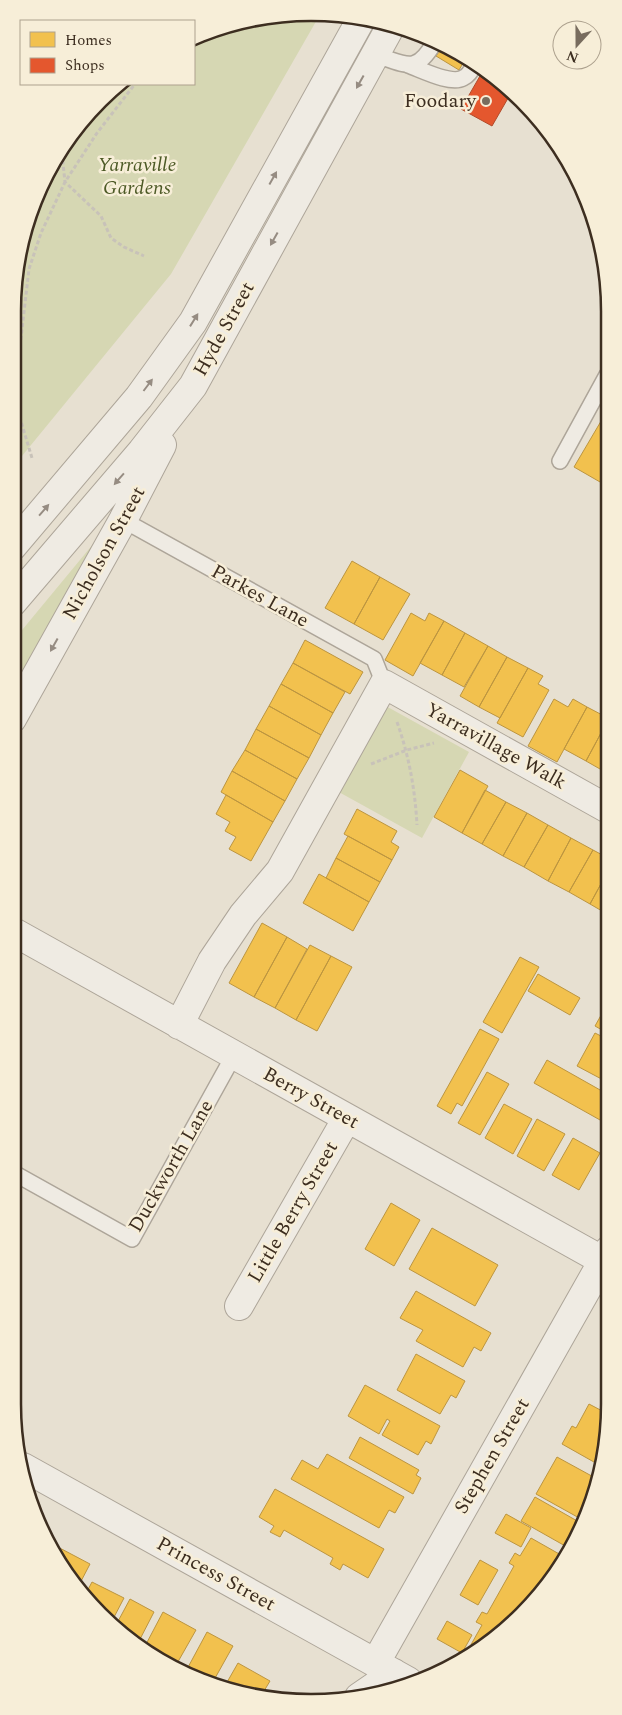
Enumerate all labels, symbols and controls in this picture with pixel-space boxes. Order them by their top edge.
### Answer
legend [20,20,195,85]
north arrow [552,20,602,70]
text: Homes [65,29,112,52]
text: N [563,45,582,69]
text: Shops [65,54,105,77]
one-way arrow [356,75,364,90]
place label: Foodary [404,86,477,116]
marker: Foodary [480,95,492,107]
park label: Yarraville Gardens [98,150,176,203]
one-way arrow [269,171,278,184]
one-way arrow [270,231,278,246]
street label: Hyde Street [186,276,262,382]
one-way arrow [190,313,199,326]
one-way arrow [143,378,153,392]
one-way arrow [113,472,125,484]
street label: Nicholson Street [55,481,153,625]
one-way arrow [39,504,50,517]
street label: Parkes Lane [206,557,314,635]
one-way arrow [50,637,58,652]
street label: Yarravillage Walk [420,695,572,797]
street label: Berry Street [257,1059,365,1137]
street label: Duckworth Lane [121,1094,221,1238]
street label: Little Berry Street [240,1135,346,1289]
street label: Stephen Street [447,1392,537,1520]
street label: Princess Street [151,1529,281,1619]

